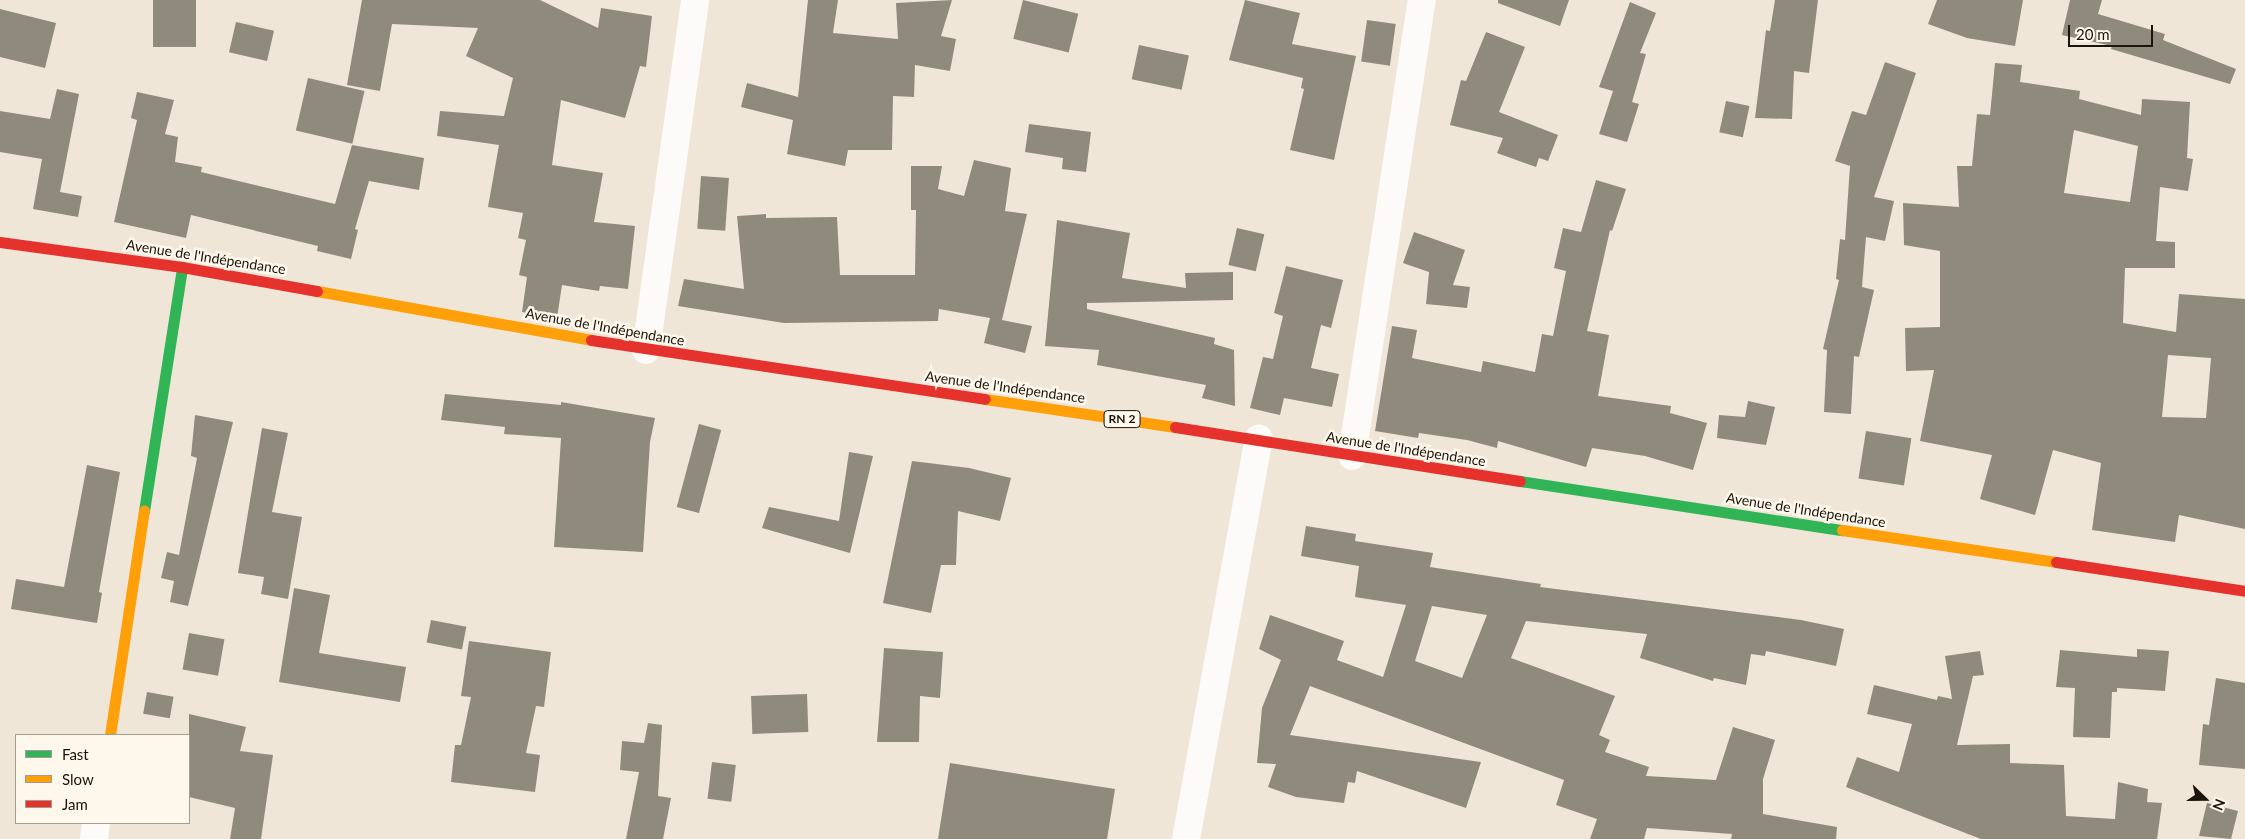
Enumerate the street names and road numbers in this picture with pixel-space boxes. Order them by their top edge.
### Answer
street label: Avenue de l'Indépendance [125,236,287,278]
street label: Avenue de l'Indépendance [524,305,686,349]
street label: Avenue de l'Indépendance [924,367,1086,407]
road number: RN 2 [1103,409,1141,428]
street label: Avenue de l'Indépendance [1325,428,1487,470]
street label: Avenue de l'Indépendance [1725,489,1887,531]

